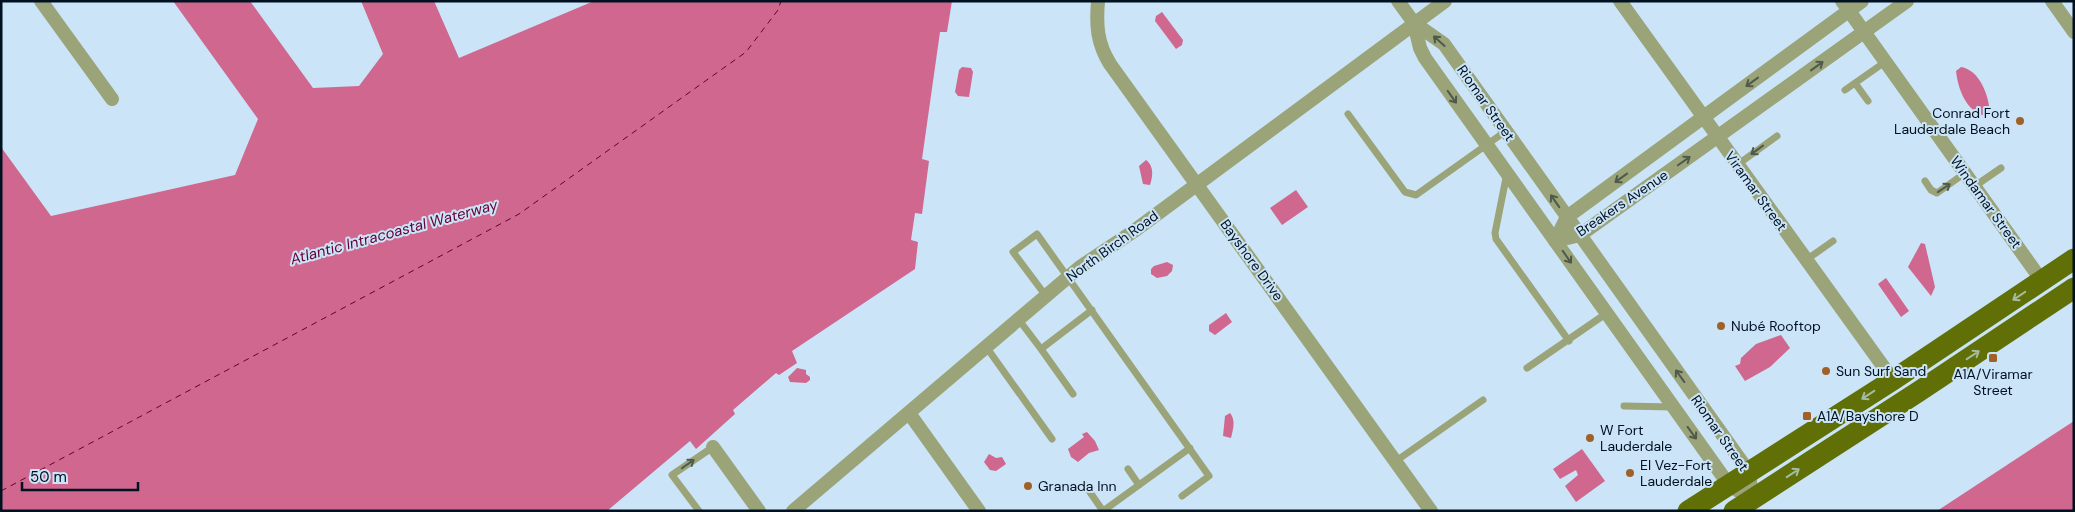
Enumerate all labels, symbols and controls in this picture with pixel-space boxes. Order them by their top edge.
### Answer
one-way arrow [1433,35,1446,47]
one-way arrow [1809,61,1823,71]
street label: Riomar Street [1453,62,1519,144]
one-way arrow [1746,76,1759,87]
one-way arrow [1447,89,1457,103]
place label: Conrad Fort Lauderdale Beach [1894,104,2010,138]
marker: Conrad Fort Lauderdale Beach [2014,115,2026,127]
one-way arrow [1750,145,1764,155]
street label: Viramar Street [1721,148,1791,234]
street label: Windamar Street [1946,152,2026,252]
one-way arrow [1677,156,1691,166]
street label: Breakers Avenue [1573,166,1671,240]
one-way arrow [1615,172,1628,183]
one-way arrow [1937,182,1951,193]
water label: Atlantic Intracoastal Waterway [287,194,501,270]
one-way arrow [1550,194,1560,208]
street label: North Birch Road [1062,207,1162,285]
street label: Bayshore Drive [1216,216,1288,304]
one-way arrow [1562,250,1572,264]
one-way arrow [2012,291,2026,301]
place label: Nubé Rooftop [1731,317,1821,335]
marker: Nubé Rooftop [1715,320,1727,332]
one-way arrow [1966,350,1980,360]
marker: A1A/Viramar Street [1987,352,1999,364]
place label: Sun Surf Sand [1836,362,1926,380]
marker: Sun Surf Sand [1820,365,1832,377]
place label: A1A/Viramar Street [1953,365,2033,399]
one-way arrow [1675,369,1685,383]
one-way arrow [1862,391,1876,401]
street label: Riomar Street [1687,392,1753,474]
place label: A1A/Bayshore D [1817,407,1919,425]
marker: A1A/Bayshore D [1801,410,1813,422]
place label: W Fort Lauderdale [1600,421,1672,455]
one-way arrow [1687,425,1697,439]
marker: W Fort Lauderdale [1584,432,1596,444]
place label: El Vez-Fort Lauderdale [1640,456,1712,490]
one-way arrow [681,459,695,469]
scale bar [22,460,139,492]
text: 50 m [30,467,67,487]
marker: El Vez-Fort Lauderdale [1624,467,1636,479]
one-way arrow [1786,467,1800,477]
place label: Granada Inn [1038,477,1117,495]
marker: Granada Inn [1022,480,1034,492]

